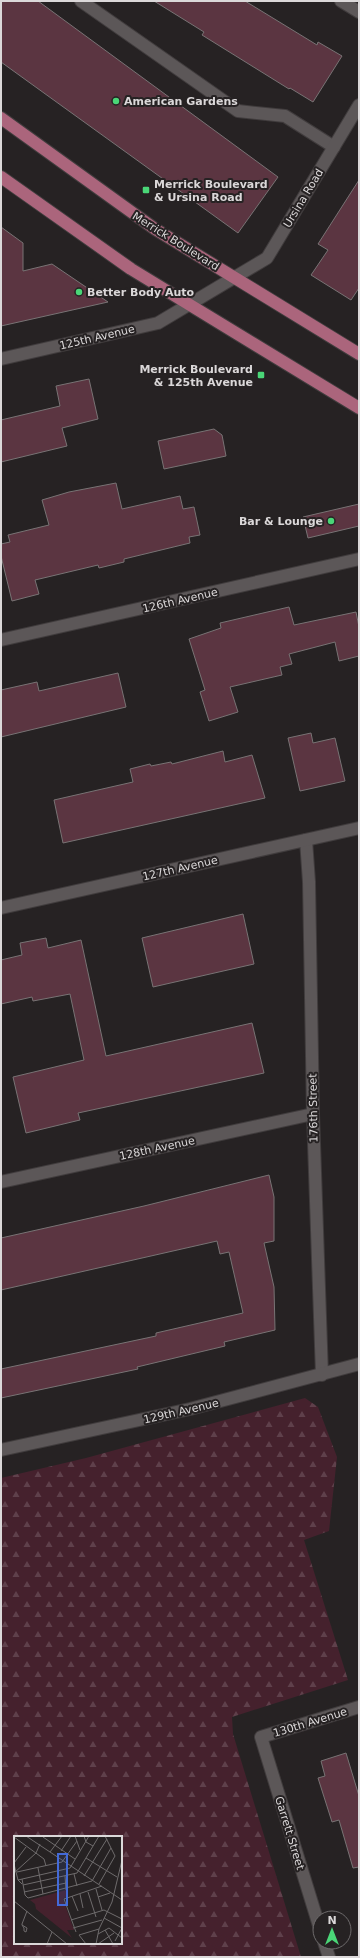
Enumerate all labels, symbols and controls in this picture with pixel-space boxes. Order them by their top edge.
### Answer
place label: American Gardens [124,95,238,108]
marker: American Gardens [111,96,121,106]
street label: Ursina Road [281,167,326,230]
place label: Merrick Boulevard & Ursina Road [154,178,268,204]
marker: Merrick Boulevard & Ursina Road [141,185,151,195]
street label: Merrick Boulevard [130,209,221,273]
place label: Better Body Auto [87,286,194,299]
marker: Better Body Auto [74,287,84,297]
street label: 125th Avenue [58,322,136,352]
place label: Merrick Boulevard & 125th Avenue [139,363,253,389]
marker: Merrick Boulevard & 125th Avenue [256,370,266,380]
place label: Bar & Lounge [239,515,323,528]
marker: Bar & Lounge [326,516,336,526]
street label: 126th Avenue [141,585,219,615]
street label: 127th Avenue [141,853,219,883]
street label: 176th Street [306,1073,321,1143]
street label: 128th Avenue [118,1134,196,1163]
street label: 129th Avenue [142,1396,220,1426]
street label: 130th Avenue [272,1705,349,1740]
street label: Garrett Street [272,1795,307,1872]
inset map [14,1836,122,1944]
north arrow [312,1910,352,1950]
text: N [327,1914,337,1927]

